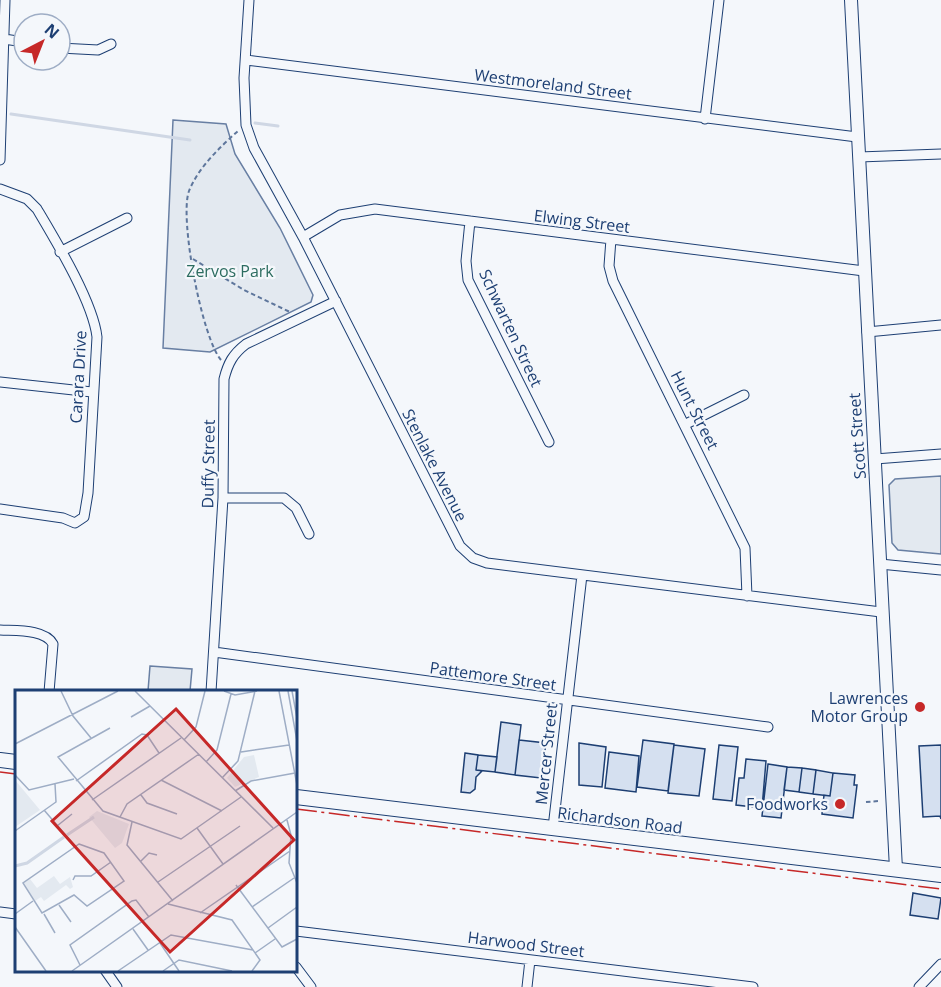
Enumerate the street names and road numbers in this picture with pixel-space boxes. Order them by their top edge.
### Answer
street label: Westmoreland Street [473,63,633,105]
street label: Elwing Street [533,204,632,238]
street label: Schwarten Street [474,266,548,391]
street label: Carara Drive [65,330,91,424]
street label: Hunt Street [666,367,724,454]
street label: Scott Street [843,392,871,480]
street label: Stenlake Avenue [397,405,473,525]
street label: Duffy Street [196,419,220,509]
street label: Pattemore Street [428,656,558,696]
street label: Mercer Street [530,702,562,806]
street label: Richardson Road [556,801,684,839]
street label: Harwood Street [466,926,586,962]

